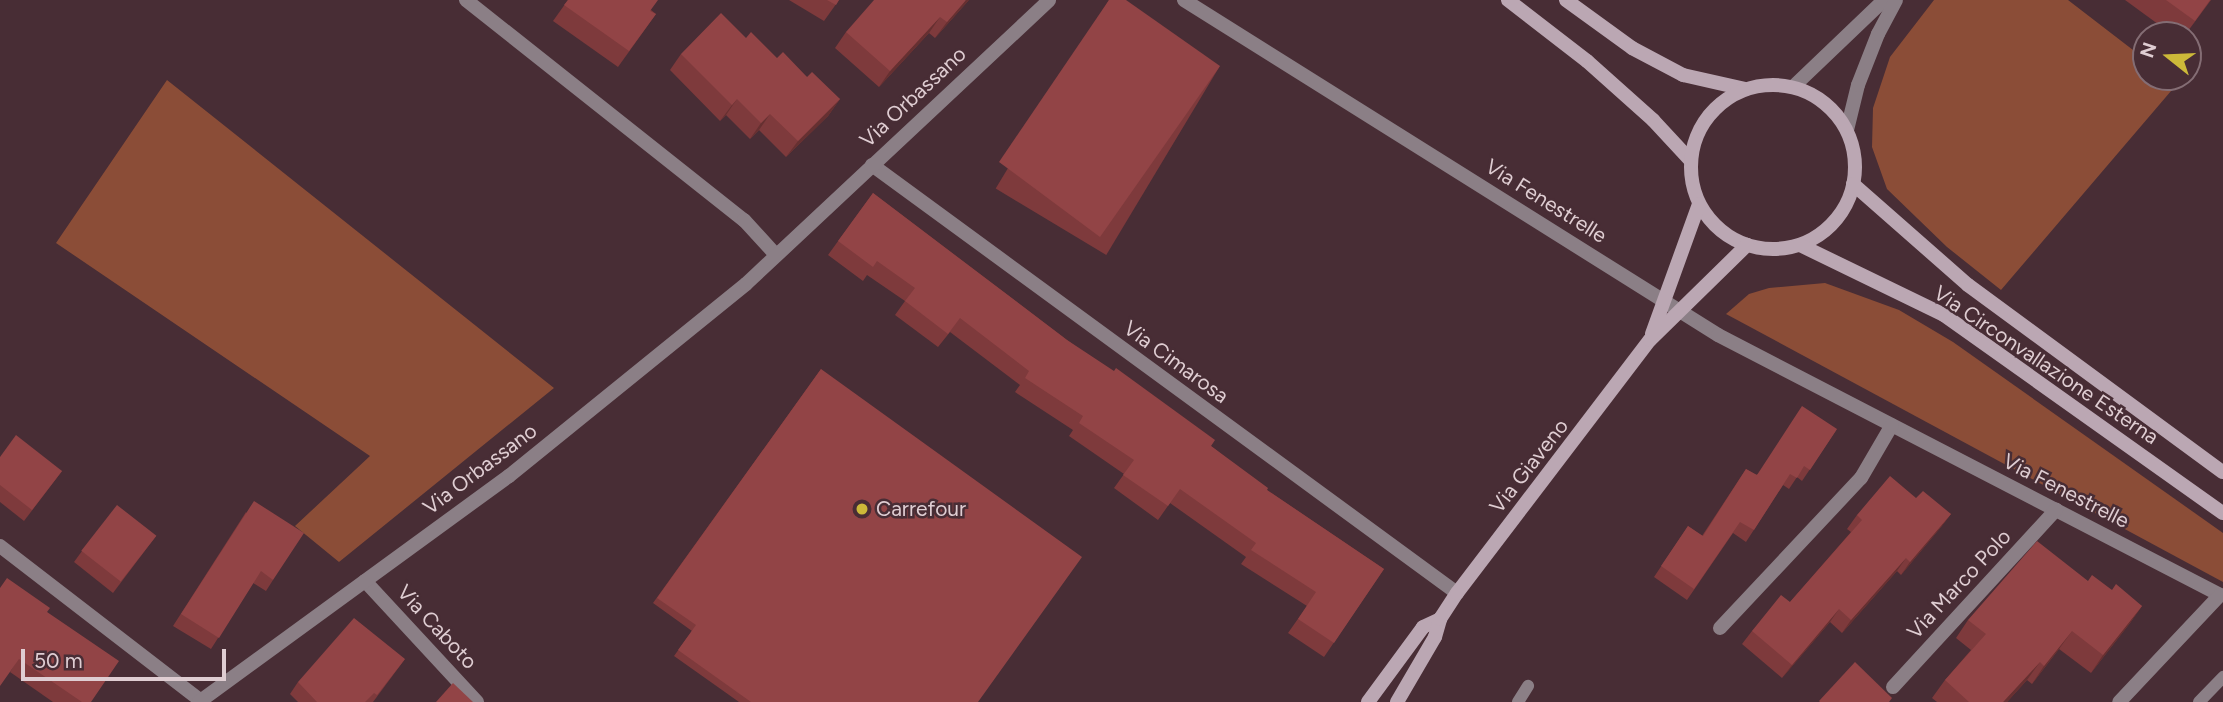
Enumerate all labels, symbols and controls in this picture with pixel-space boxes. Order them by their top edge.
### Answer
north arrow [2132,21,2202,91]
text: N [2135,39,2162,61]
street label: Via Orbassano [855,41,971,153]
street label: Via Fenestrelle [1481,154,1611,248]
street label: Via Circonvallazione Esterna [1929,280,2163,450]
street label: Via Cimarosa [1119,315,1233,409]
street label: Via Giaveno [1484,414,1574,518]
street label: Via Orbassano [418,418,542,520]
street label: Via Fenestrelle [1999,448,2133,534]
place label: Carrefour [876,496,966,522]
marker: Carrefour [854,501,870,517]
street label: Via Marco Polo [1902,524,2016,644]
street label: Via Caboto [392,580,482,674]
scale bar [24,636,229,680]
text: 50 m [34,648,83,673]

